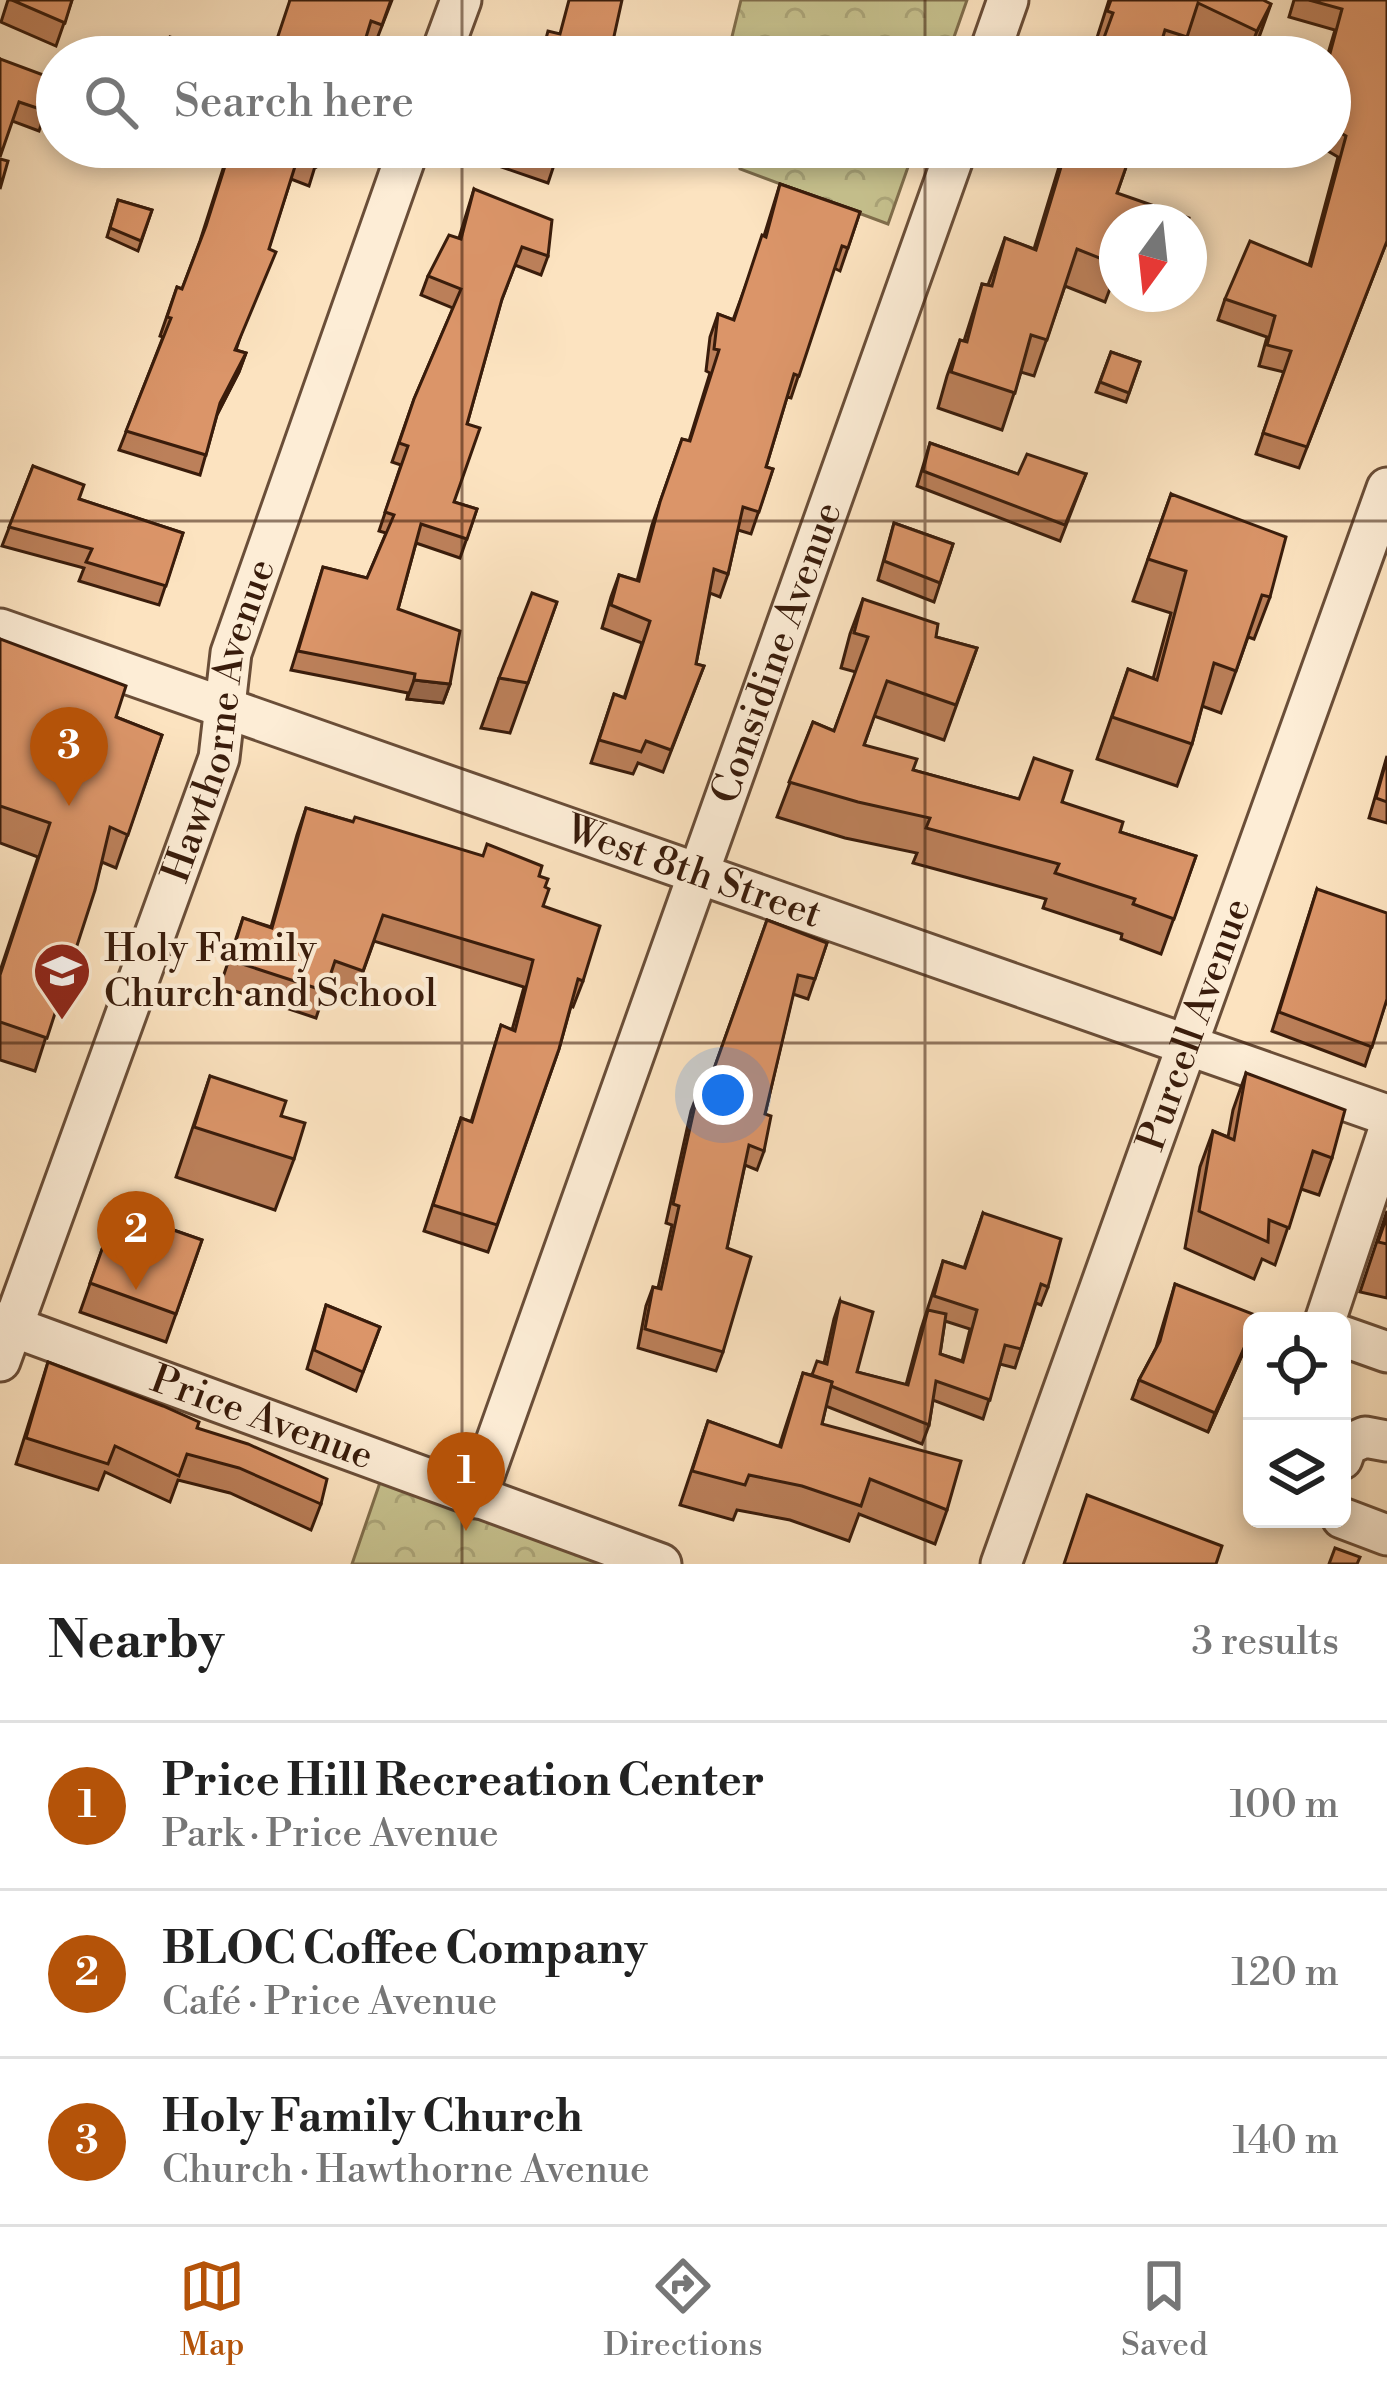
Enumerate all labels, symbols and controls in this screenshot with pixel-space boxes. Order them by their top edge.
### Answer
search box [36,36,1351,168]
icon: search [78,69,144,135]
text: Search here [174,74,414,131]
north arrow [1099,204,1207,312]
street label: Considine Avenue [701,496,853,810]
street label: Hawthorne Avenue [151,553,287,889]
pin: 3 [30,707,108,806]
street label: West 8th Street [558,804,828,939]
street label: Purcell Avenue [1127,892,1262,1158]
place label: Holy Family Church and School [104,925,437,1019]
school or university icon: Holy Family Church and School [31,940,93,1022]
your location [693,1065,753,1125]
pin: 2 [97,1191,175,1290]
map controls [1243,1312,1351,1528]
button: locate [1243,1312,1351,1420]
street label: Price Avenue [144,1355,380,1481]
button: layers [1243,1420,1351,1528]
pin: 1 [427,1432,505,1531]
text: Nearby [48,1610,224,1674]
text: 3 results [1191,1618,1339,1667]
text: Price Hill Recreation Center [162,1753,765,1810]
text: 1 [78,1781,96,1830]
text: 100 m [1230,1781,1339,1830]
text: Park · Price Avenue [162,1810,499,1859]
text: BLOC Coffee Company [162,1921,647,1978]
text: 2 [75,1949,99,1998]
text: 120 m [1231,1949,1339,1998]
text: Café · Price Avenue [162,1978,497,2027]
text: Holy Family Church [162,2089,583,2146]
text: 3 [75,2117,99,2166]
text: 140 m [1232,2117,1339,2166]
text: Church · Hawthorne Avenue [162,2146,650,2195]
tab: Map [179,2253,245,2366]
tab: Directions [604,2253,763,2366]
tab: Saved [1121,2253,1208,2366]

